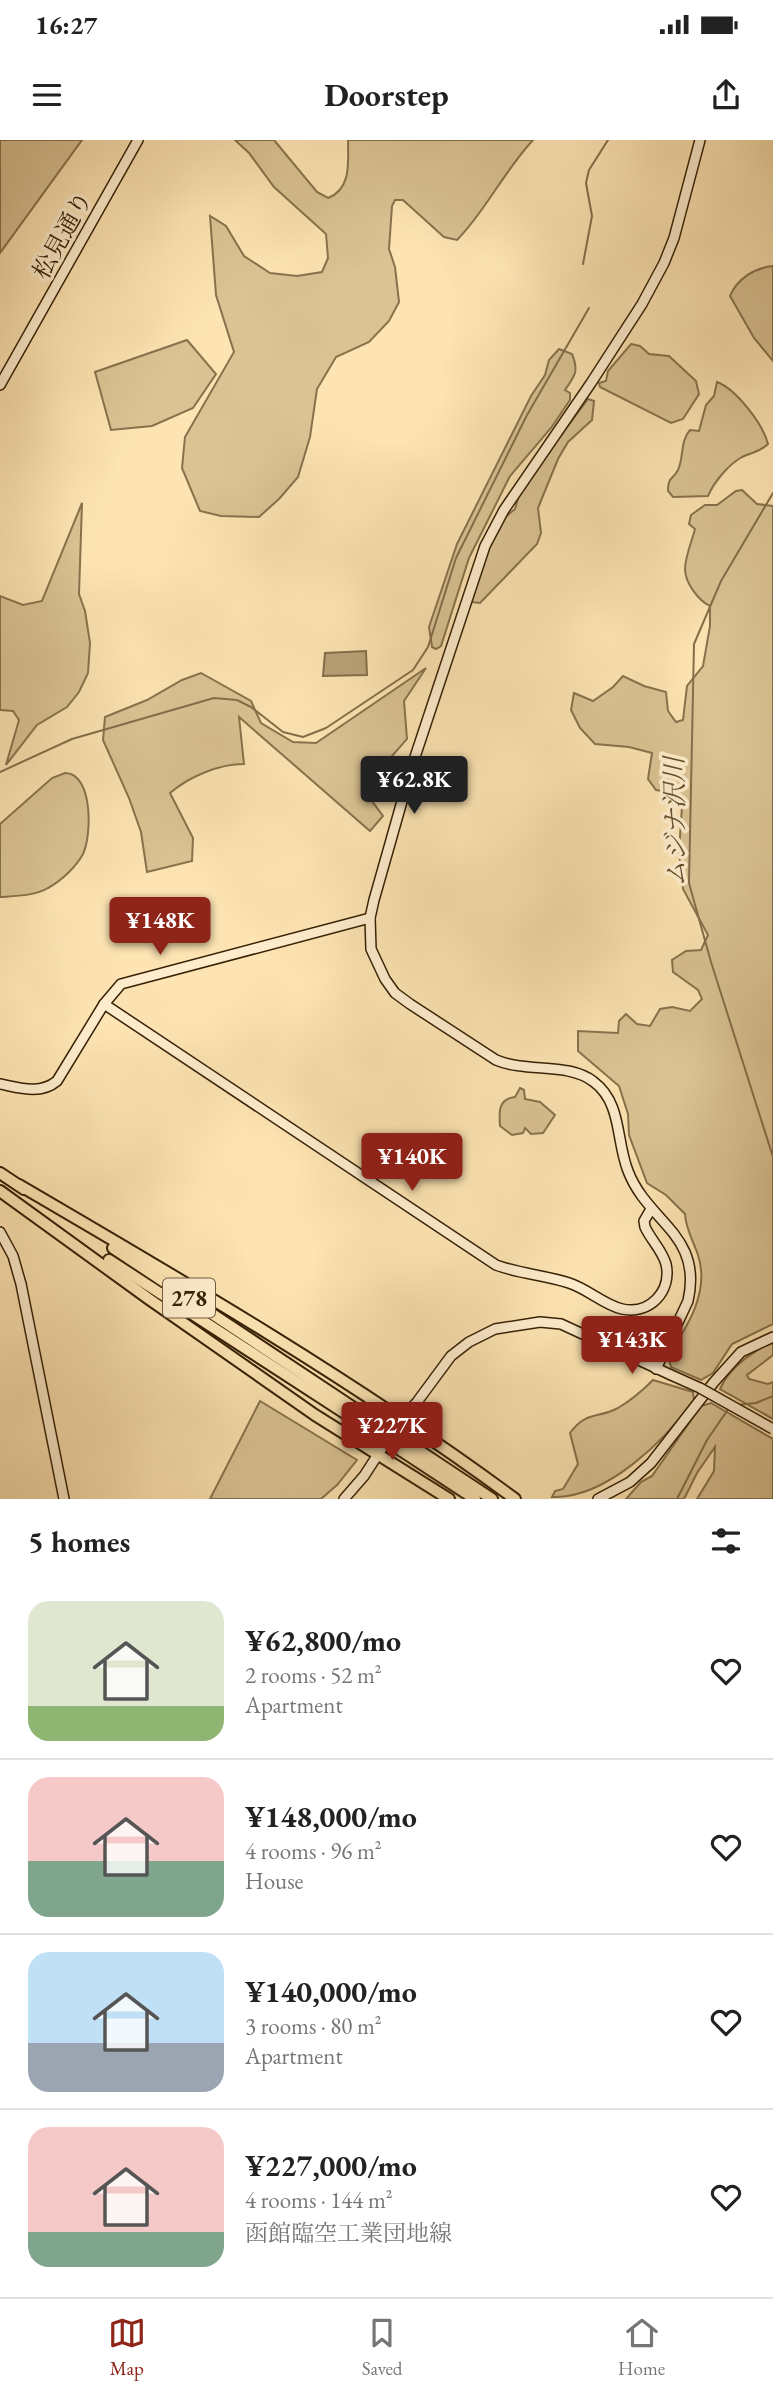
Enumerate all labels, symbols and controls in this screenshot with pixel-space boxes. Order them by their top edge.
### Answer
text: 16:27 [35,8,97,42]
text: Doorstep [324,74,449,116]
icon: menu [28,76,66,114]
icon: share [707,76,745,114]
street label: 松見通り [25,186,99,284]
water label: ムジナ沢川 [657,754,693,887]
pin: ¥62.8K [357,756,471,816]
text: ¥62.8K [377,764,451,794]
pin: ¥148K [111,898,209,957]
text: ¥148K [125,905,195,935]
pin: ¥140K [363,1133,461,1193]
text: ¥140K [377,1141,447,1171]
road number: 278 [163,1278,215,1317]
pin: ¥143K [583,1316,681,1376]
text: ¥143K [597,1324,667,1354]
pin: ¥227K [343,1402,441,1462]
text: ¥227K [357,1410,427,1440]
text: 5 homes [28,1522,130,1561]
icon: filters [707,1522,745,1560]
text: ¥62,800/mo [245,1621,401,1660]
icon: home [84,1629,168,1713]
icon: heart [707,1652,745,1690]
text: 2 rooms · 52 m² [245,1660,382,1690]
text: Apartment [245,1690,343,1720]
text: ¥148,000/mo [245,1797,417,1836]
icon: home [84,1805,168,1889]
icon: heart [707,1828,745,1866]
text: 4 rooms · 96 m² [245,1836,382,1866]
text: House [245,1866,304,1896]
text: ¥140,000/mo [245,1972,417,2011]
icon: home [84,1980,168,2064]
icon: heart [707,2003,745,2041]
text: 3 rooms · 80 m² [245,2011,382,2041]
text: Apartment [245,2041,343,2071]
text: ¥227,000/mo [245,2146,417,2185]
icon: home [84,2155,168,2239]
icon: heart [707,2178,745,2216]
text: 4 rooms · 144 m² [245,2185,393,2215]
text: 函館臨空工業団地線 [245,2218,452,2248]
tab: Map [108,2314,146,2381]
tab: Saved [362,2314,402,2381]
tab: Home [618,2314,665,2381]

